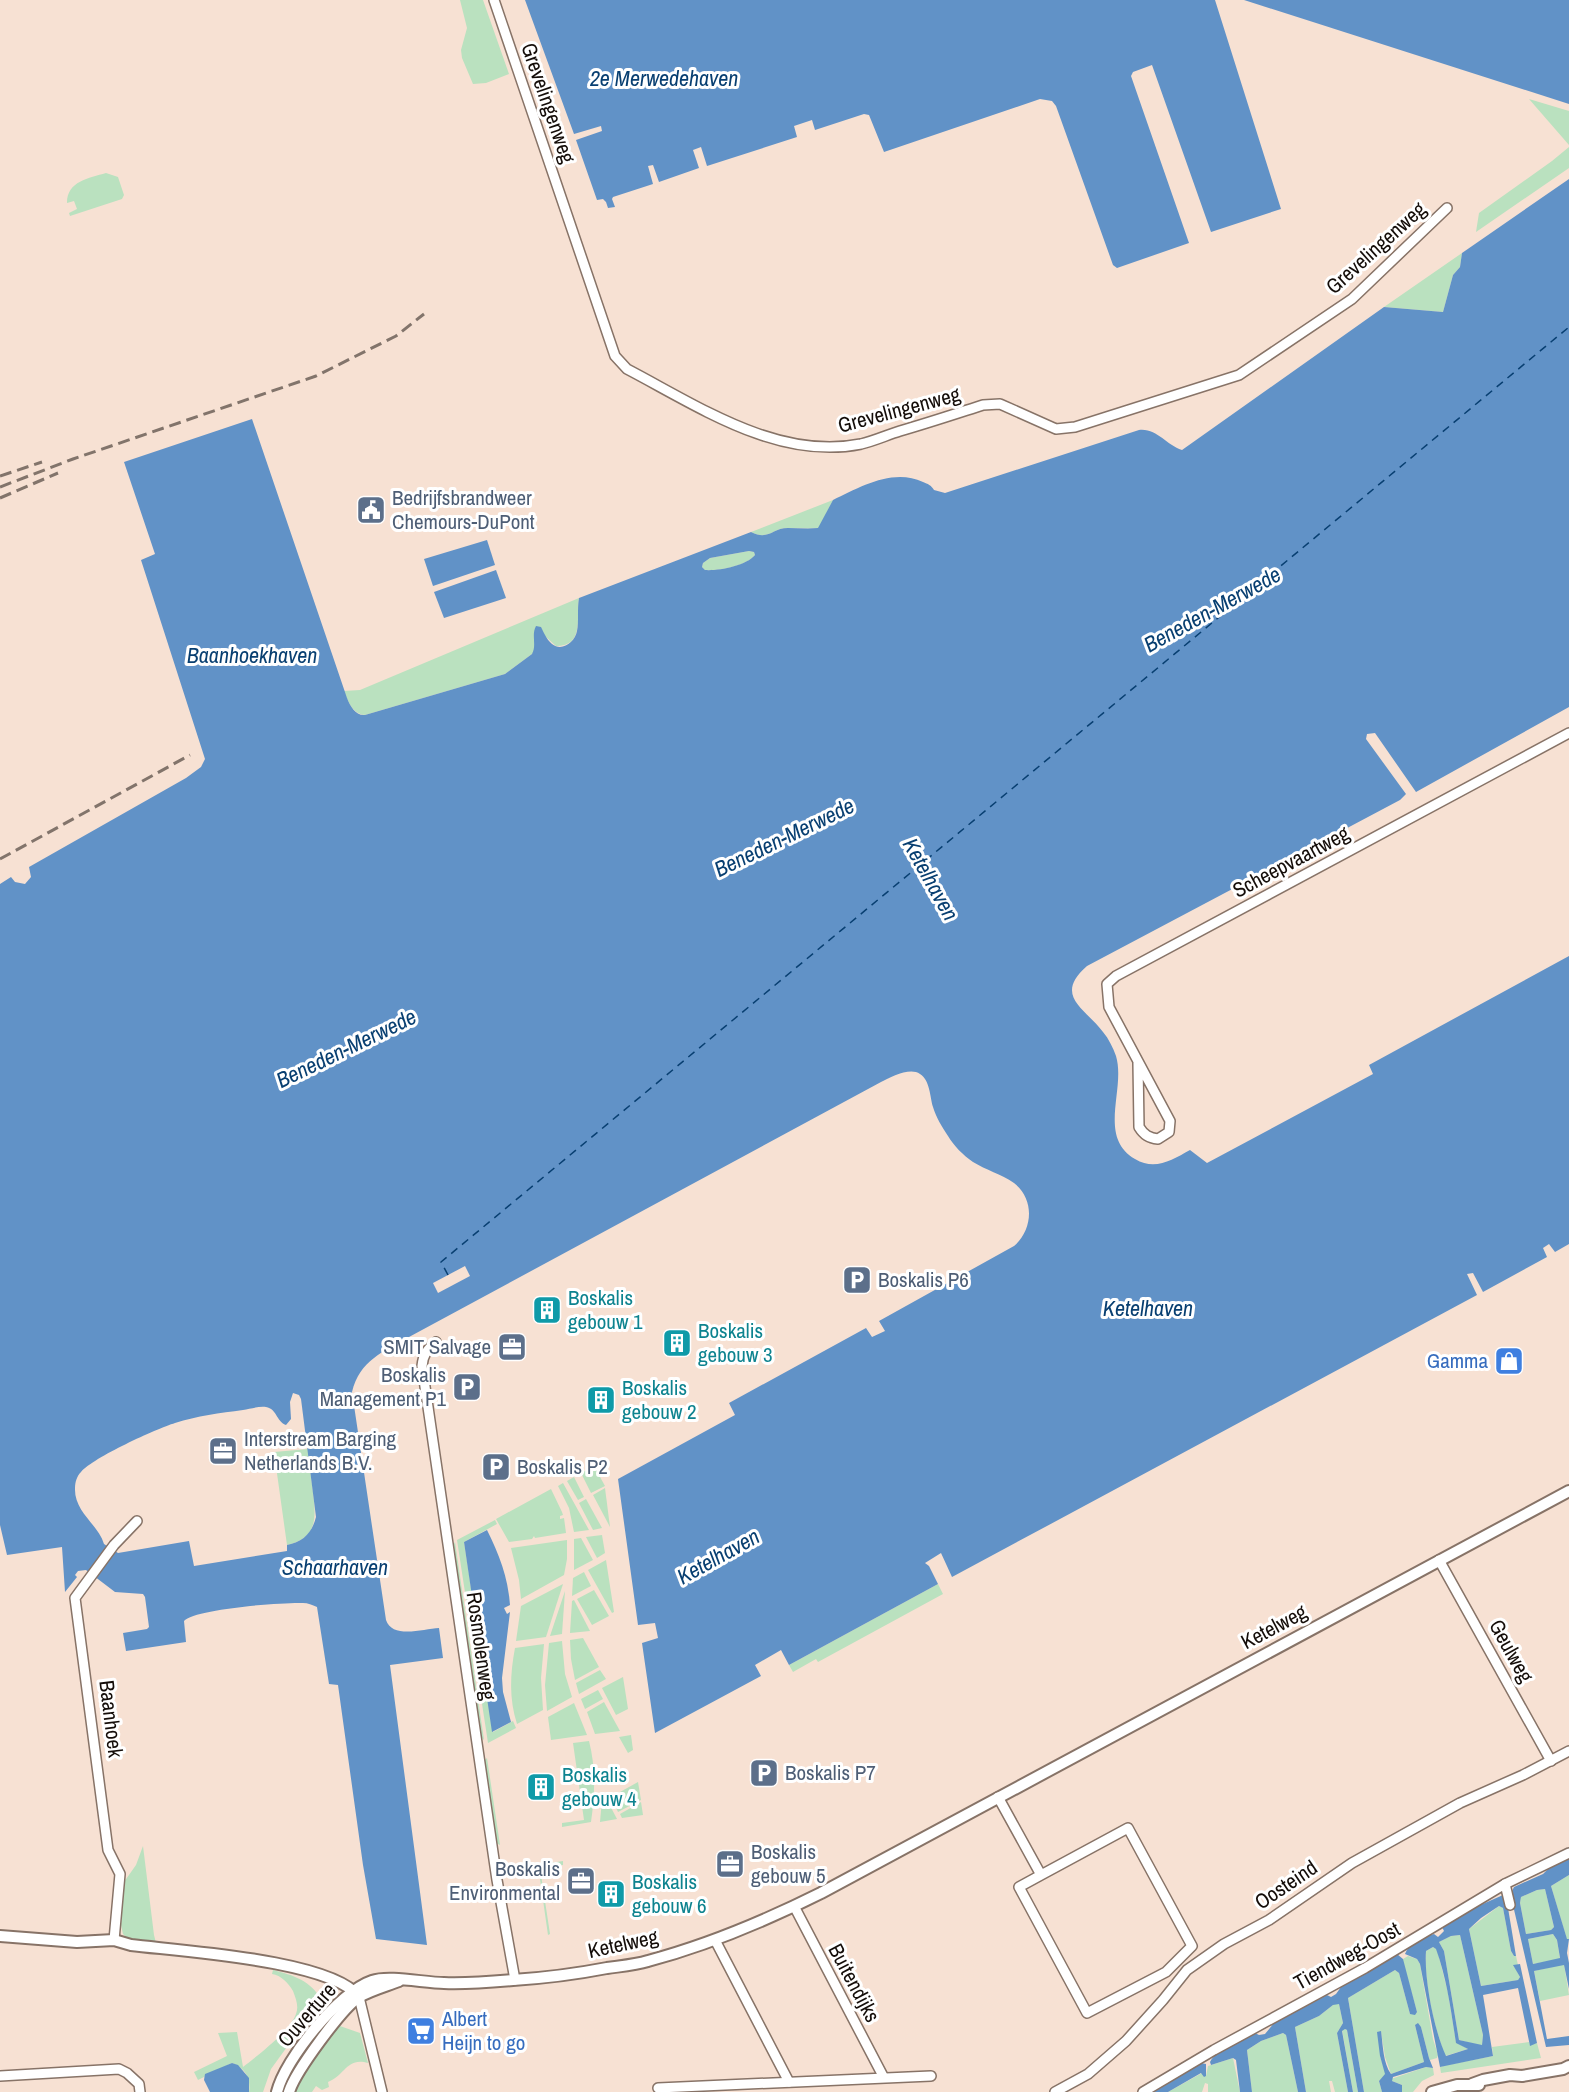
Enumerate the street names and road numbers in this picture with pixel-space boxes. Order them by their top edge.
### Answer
street label: Grevelingenweg [514,39,583,167]
street label: Grevelingenweg [1319,195,1432,300]
street label: Grevelingenweg [835,379,964,440]
street label: Scheepvaartweg [1227,818,1355,904]
street label: Rosmolenweg [460,1590,504,1702]
street label: Ketelweg [1236,1597,1312,1656]
street label: Geulweg [1482,1614,1541,1688]
street label: Baanhoek [92,1679,131,1760]
street label: Oosteind [1249,1853,1323,1916]
street label: Tiendweg-Oost [1288,1914,1405,1997]
street label: Ketelweg [585,1922,661,1965]
street label: Buitendijks [822,1938,887,2027]
street label: Ouverture [271,1976,343,2053]

